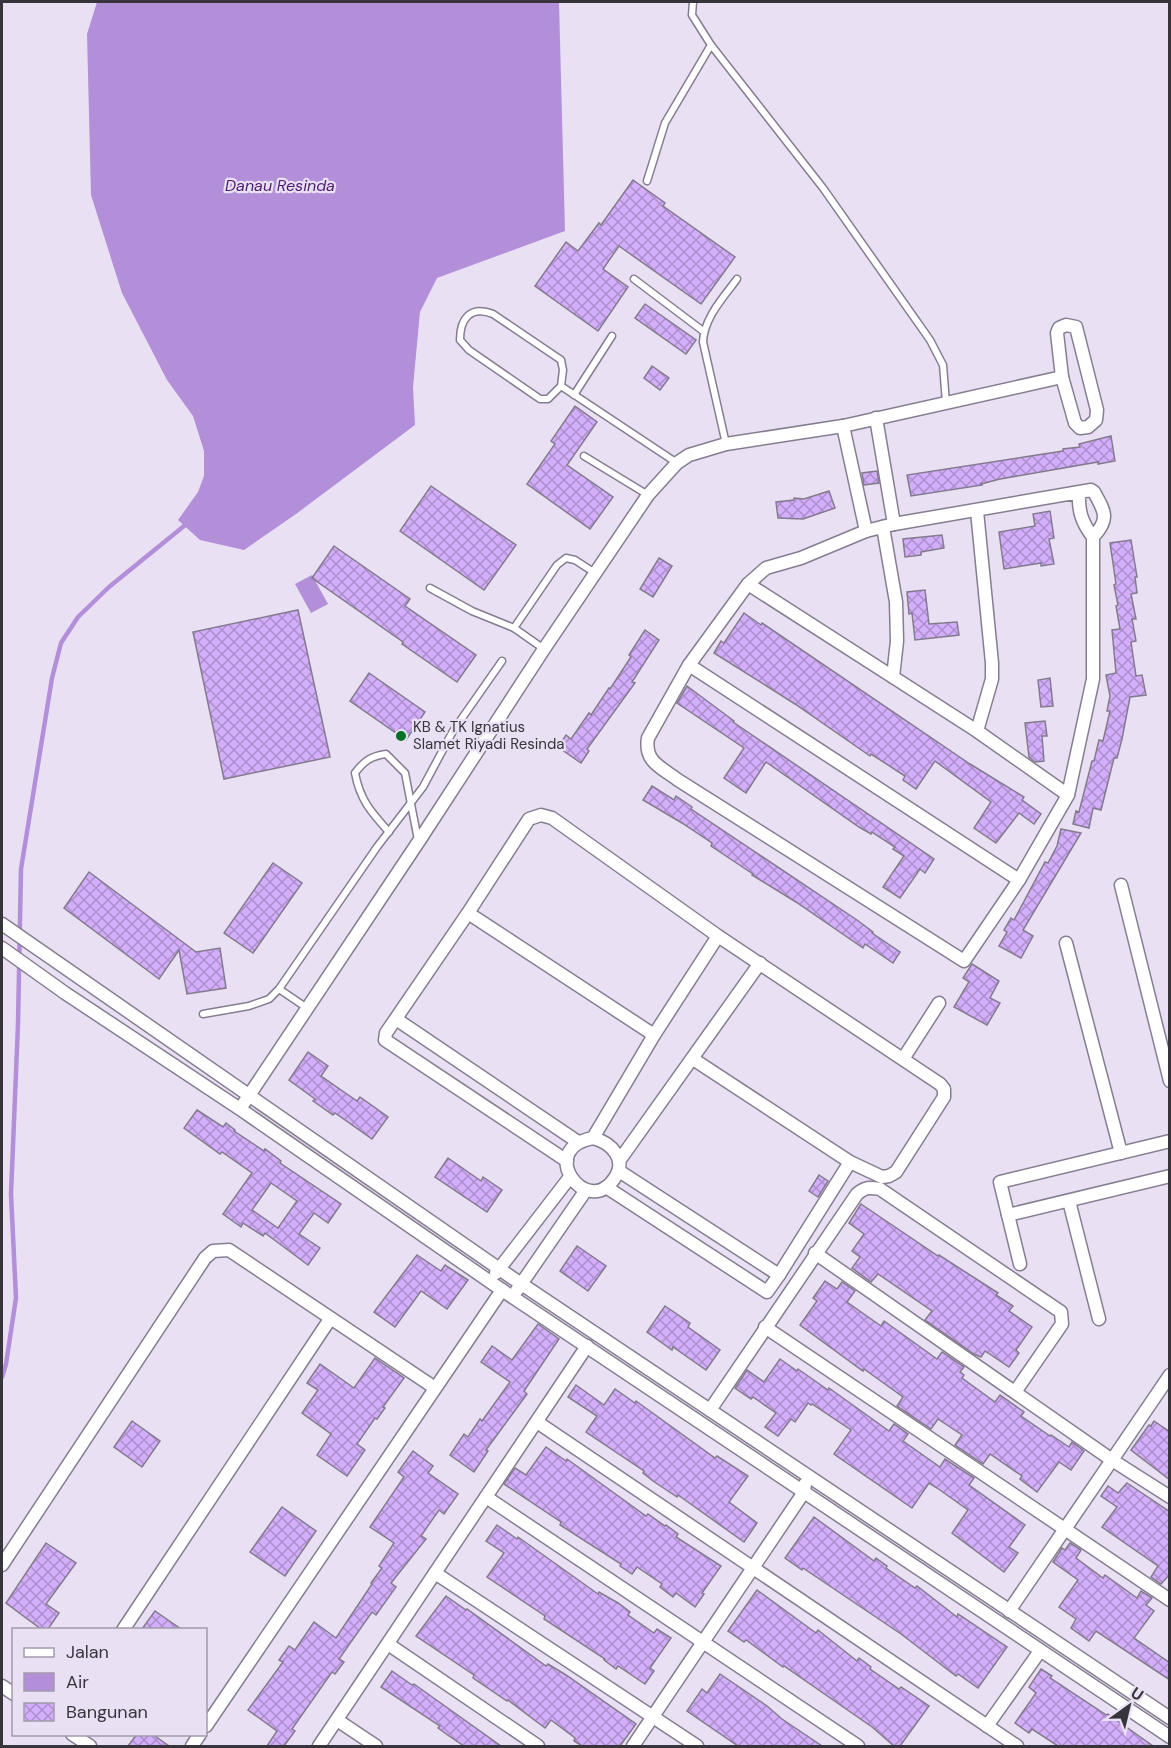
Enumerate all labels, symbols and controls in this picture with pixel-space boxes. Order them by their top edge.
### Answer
water label: Danau Resinda [225,175,335,196]
place label: KB & TK Ignatius Slamet Riyadi Resinda [413,717,565,754]
marker: KB & TK Ignatius Slamet Riyadi Resinda [394,729,408,743]
legend [12,1628,207,1736]
text: Jalan [66,1640,109,1664]
text: Air [66,1670,89,1694]
north arrow [1099,1676,1159,1736]
text: U [1127,1682,1148,1706]
text: Bangunan [66,1700,148,1724]

